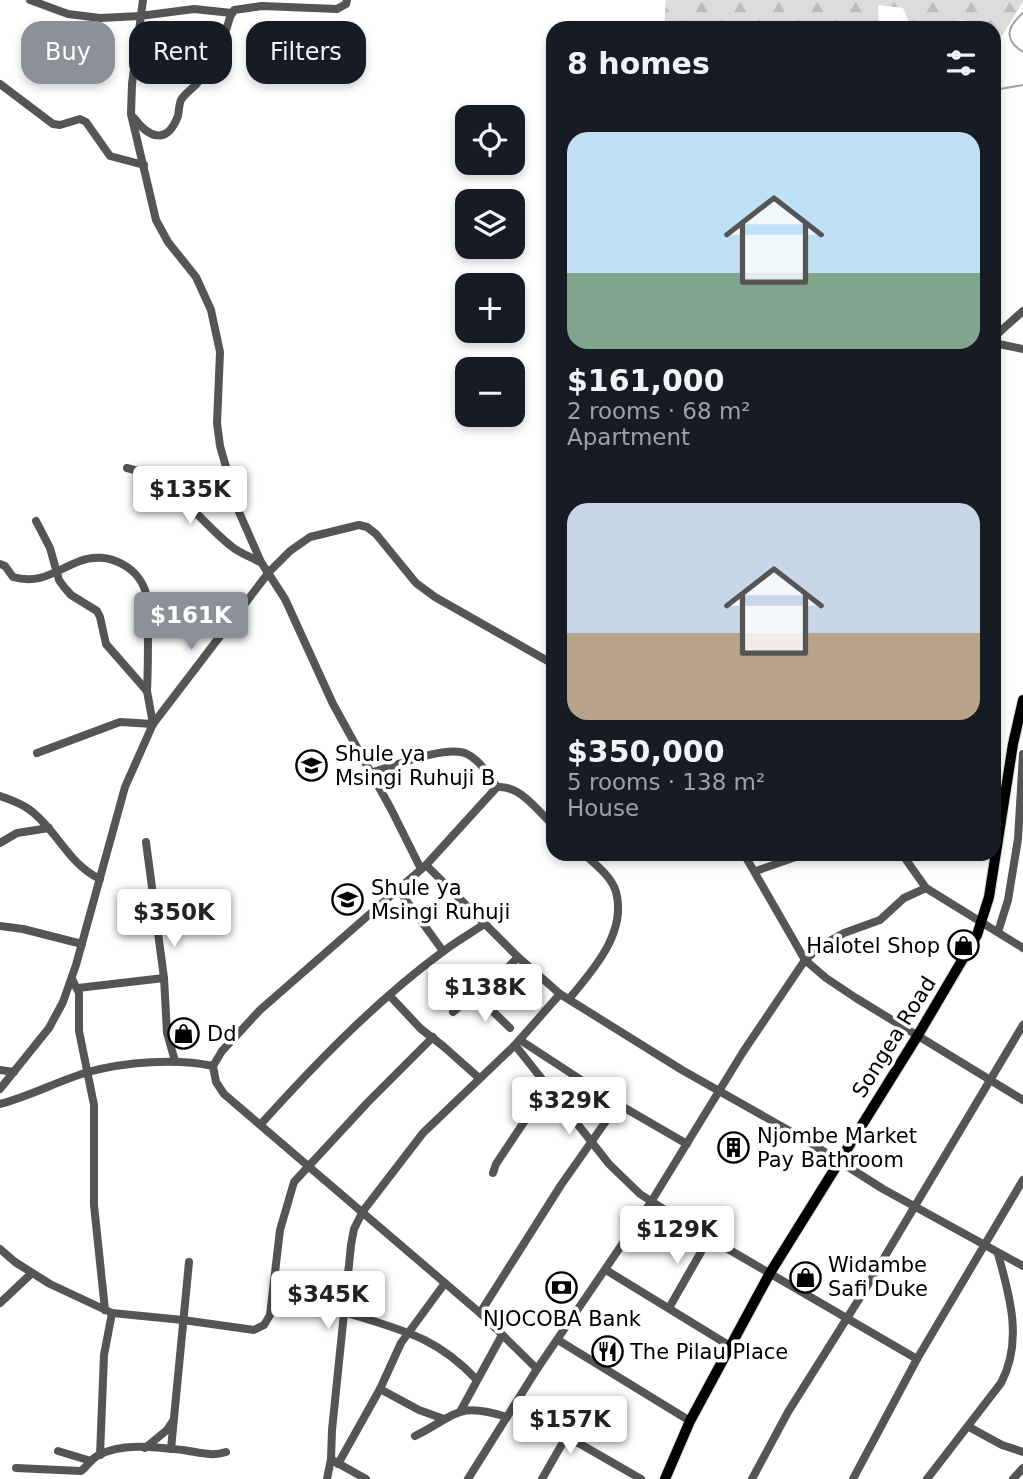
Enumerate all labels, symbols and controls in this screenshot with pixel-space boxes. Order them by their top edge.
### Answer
chip: Buy [21,21,115,84]
chip: Rent [129,21,232,84]
chip: Filters [246,21,366,84]
icon: filters [942,44,980,82]
text: 8 homes [567,46,710,81]
map controls [455,105,525,427]
button: locate [455,105,525,175]
icon: home [711,177,837,303]
button: layers [455,189,525,259]
button: + [455,273,525,343]
button: − [455,357,525,427]
text: $161,000 [567,363,725,398]
text: 2 rooms · 68 m² [567,398,751,424]
text: Apartment [567,424,690,450]
pin: $135K [141,466,239,526]
text: $135K [149,476,231,502]
icon: home [711,548,837,674]
pin: $161K [142,592,240,652]
text: $161K [150,602,232,628]
text: $350,000 [567,734,725,769]
place label: Shule ya Msingi Ruhuji B [335,742,495,790]
school or university icon: Shule ya Msingi Ruhuji B [295,749,329,783]
text: 5 rooms · 138 m² [567,769,765,795]
text: House [567,795,639,821]
place label: Shule ya Msingi Ruhuji [371,876,510,924]
school or university icon: Shule ya Msingi Ruhuji [331,883,365,917]
pin: $350K [125,890,223,949]
text: $350K [133,899,215,925]
shop icon: Halotel Shop [946,929,980,963]
place label: Halotel Shop [806,934,940,958]
pin: $138K [436,964,534,1024]
street label: Songea Road [847,972,941,1102]
text: $138K [444,974,526,1000]
shop icon: Dd [167,1017,201,1051]
place label: Dd [207,1022,237,1046]
pin: $329K [520,1078,618,1137]
text: $329K [528,1087,610,1113]
place label: Njombe Market Pay Bathroom [757,1124,917,1172]
building icon: Njombe Market Pay Bathroom [717,1131,751,1165]
pin: $129K [628,1206,726,1266]
text: $129K [636,1216,718,1242]
place label: Widambe Safi Duke [828,1253,928,1301]
shop icon: Widambe Safi Duke [788,1260,822,1294]
bank icon: NJOCOBA Bank [545,1270,579,1304]
pin: $345K [279,1272,377,1331]
text: $345K [287,1281,369,1307]
place label: NJOCOBA Bank [483,1307,642,1331]
restaurant icon: The Pilau Place [590,1335,624,1369]
place label: The Pilau Place [629,1340,788,1364]
pin: $157K [521,1396,619,1456]
text: $157K [529,1406,611,1432]

